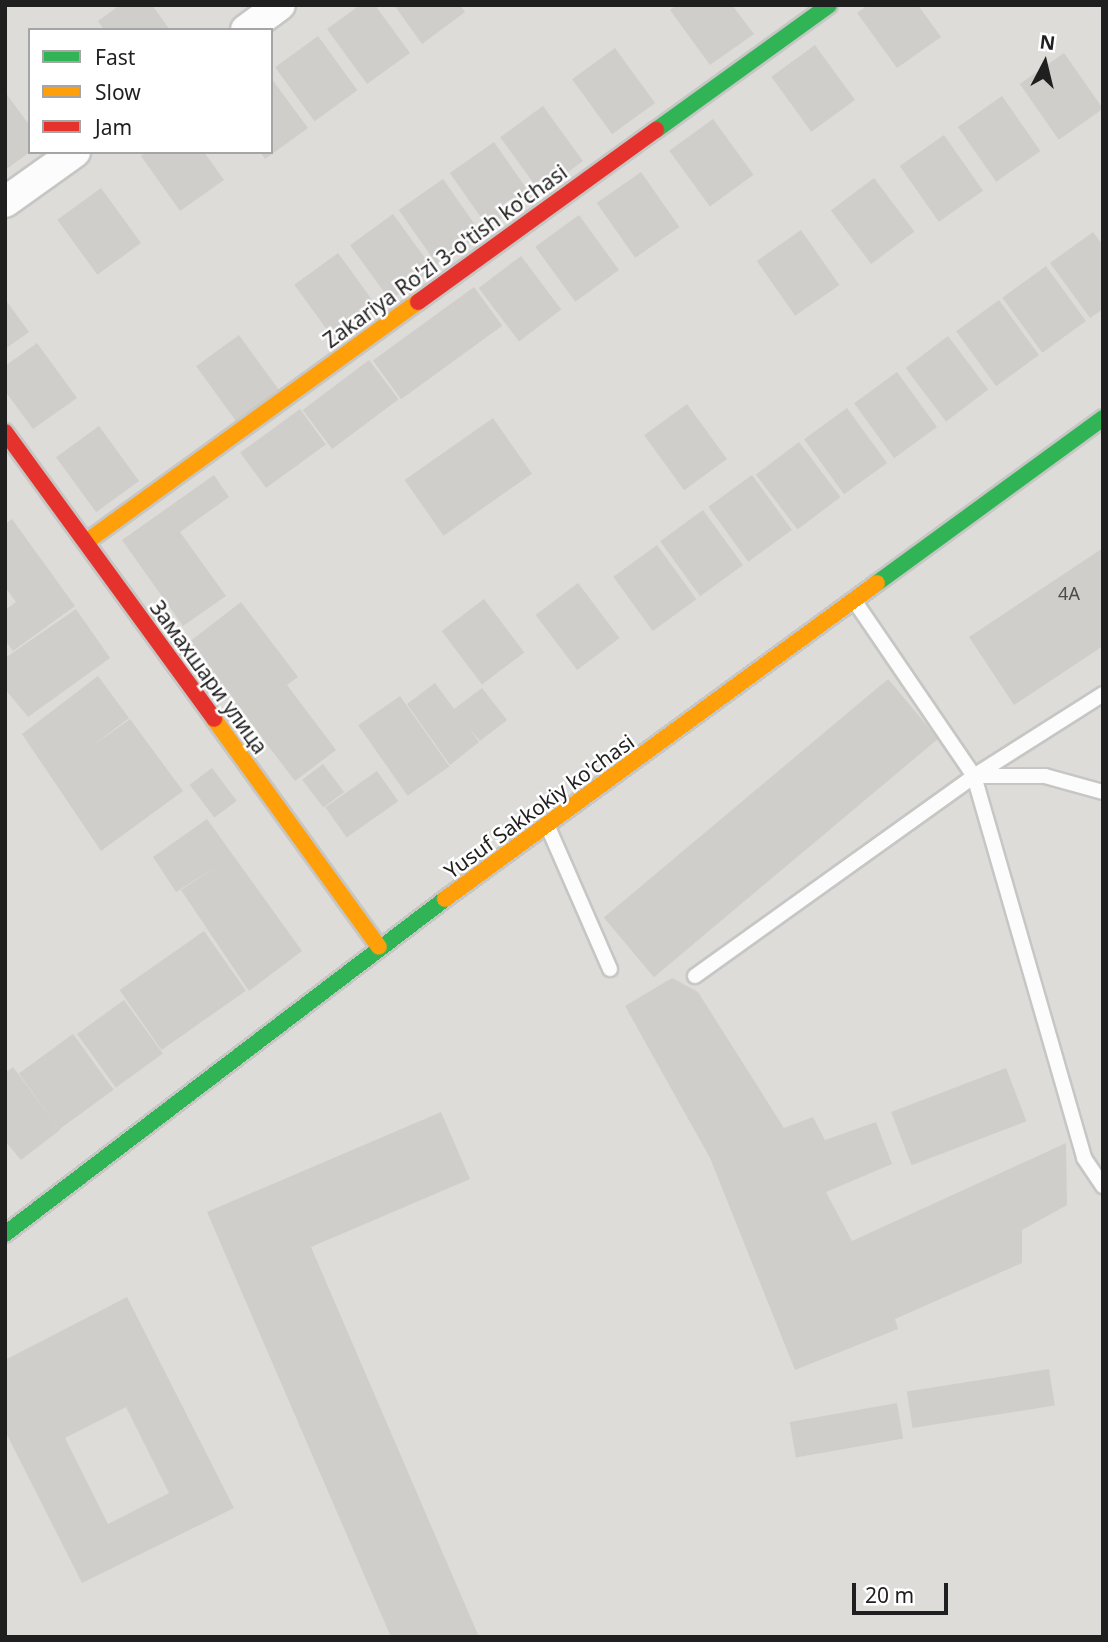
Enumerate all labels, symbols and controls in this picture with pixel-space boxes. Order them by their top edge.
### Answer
legend [28,28,273,154]
north arrow [1010,28,1080,98]
text: N [1038,28,1057,56]
text: Fast [95,43,135,71]
text: Slow [95,78,141,106]
text: Jam [95,113,132,141]
street label: Zakariya Ro'zi 3-o'tish ko'chasi [318,159,572,353]
house number: 4A [1058,582,1080,604]
street label: Замахшари улица [145,596,273,758]
street label: Yusuf Sakkokiy ko'chasi [439,729,639,883]
scale bar [856,1568,952,1612]
text: 20 m [865,1581,914,1609]

